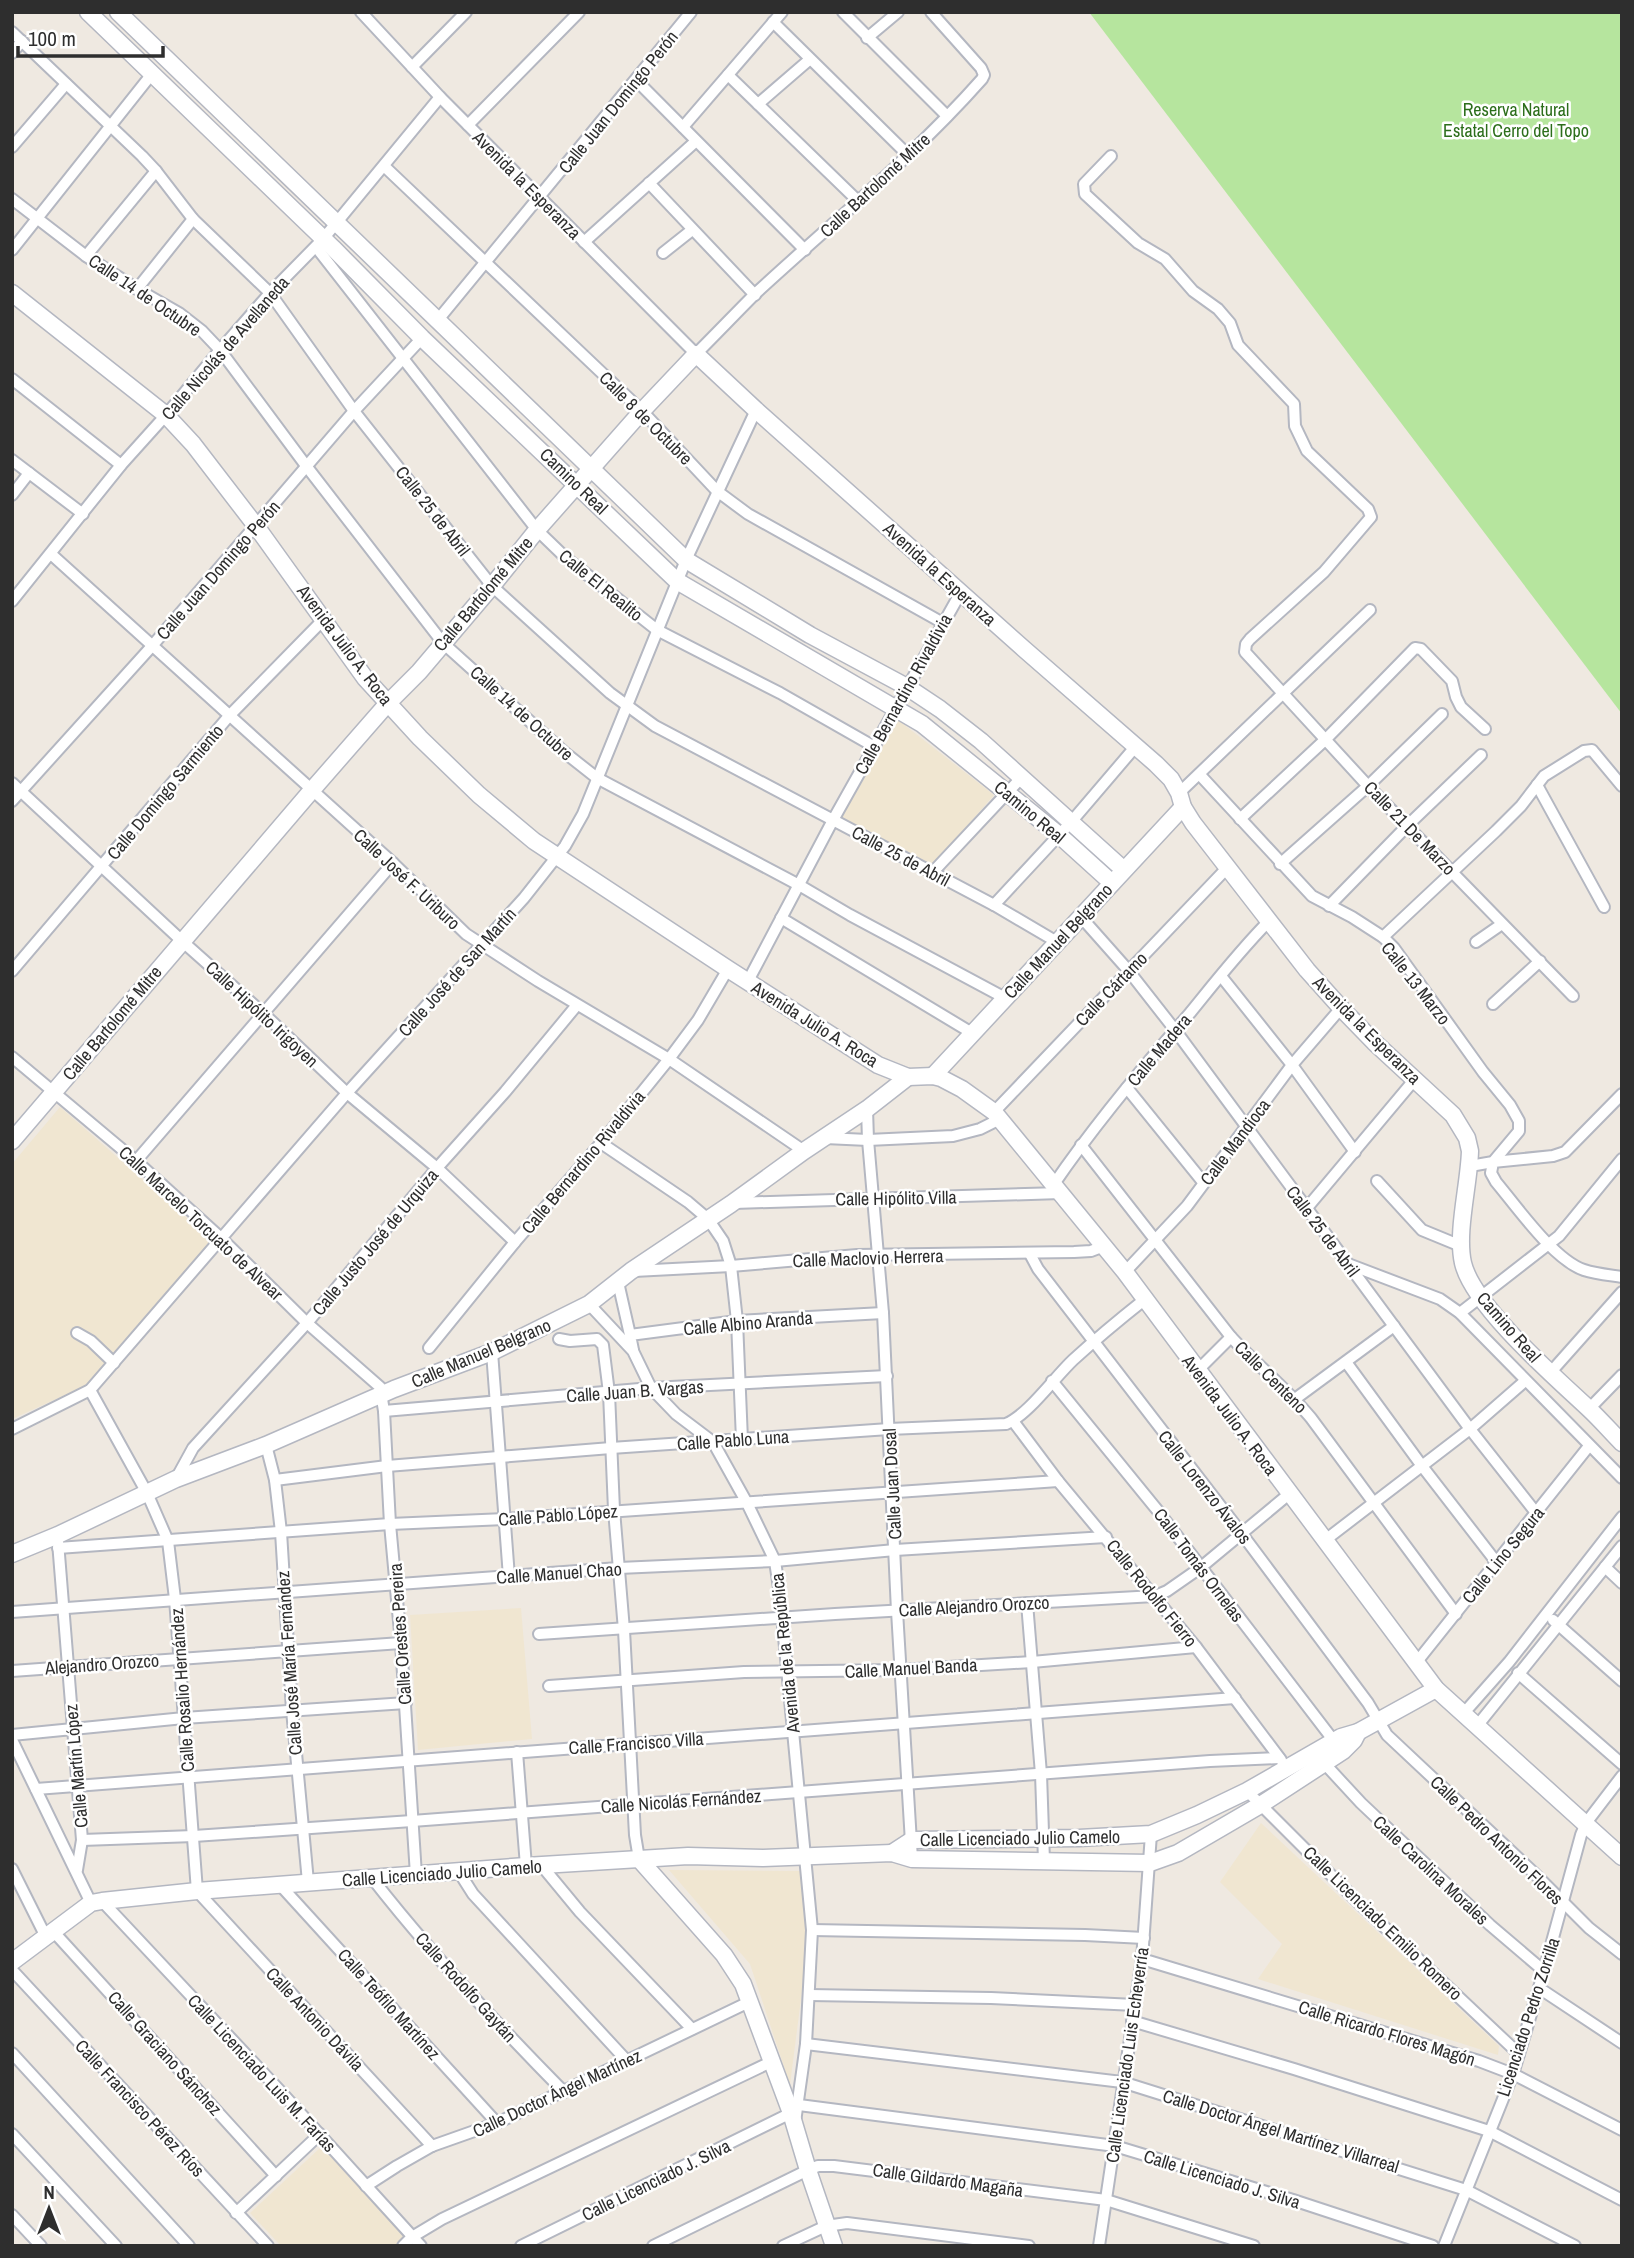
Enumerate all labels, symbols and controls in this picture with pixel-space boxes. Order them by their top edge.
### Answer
scale bar [18,14,163,58]
text: 100 m [28,24,76,53]
street label: Calle Juan Domingo Perón [553,25,683,179]
park label: Reserva Natural Estatal Cerro del Topo [1443,97,1589,143]
street label: Avenida la Esperanza [466,124,587,245]
street label: Calle Bartolomé Mitre [814,127,936,243]
street label: Calle 14 de Octubre [84,248,206,342]
street label: Calle Nicolás de Avellaneda [155,271,295,425]
street label: Calle 8 de Octubre [594,366,698,470]
street label: Camino Real [534,442,614,520]
street label: Calle 25 de Abril [390,461,476,561]
street label: Calle Juan Domingo Perón [150,495,286,645]
street label: Avenida la Esperanza [877,516,1002,632]
street label: Calle Bartolomé Mitre [428,531,538,657]
street label: Calle El Realito [554,543,648,627]
street label: Avenida Julio A. Roca [291,579,399,710]
street label: Calle Bernardino Rivaldivia [848,609,958,779]
street label: Calle 14 de Octubre [465,660,579,766]
street label: Calle Domingo Sarmiento [101,719,229,865]
street label: Camino Real [989,775,1071,849]
street label: Calle 21 De Marzo [1359,775,1461,881]
street label: Calle 25 de Abril [847,820,955,892]
street label: Calle José F. Uriburo [348,823,466,935]
street label: Calle Manuel Belgrano [998,878,1118,1004]
street label: Calle José de San Martín [392,902,522,1042]
street label: Calle 13 Marzo [1376,936,1456,1030]
street label: Calle Cártamo [1069,946,1153,1032]
street label: Calle Hipólito Irigoyen [200,955,324,1073]
street label: Calle Bartolomé Mitre [57,960,167,1086]
street label: Avenida la Esperanza [1306,969,1427,1090]
street label: Avenida Julio A. Roca [746,974,883,1073]
street label: Calle Madera [1121,1008,1197,1092]
street label: Calle Bernardino Rivaldivia [515,1085,651,1239]
street label: Calle Mandioca [1194,1094,1276,1190]
street label: Calle Marcelo Torcuato de Alvear [113,1140,289,1306]
street label: Calle Justo José de Urquiza [306,1163,444,1321]
street label: Calle 25 de Abril [1280,1180,1366,1282]
street label: Calle Hipólito Villa [835,1184,957,1212]
street label: Calle Maclovio Herrera [792,1243,944,1273]
street label: Camino Real [1471,1286,1547,1368]
street label: Calle Albino Aranda [682,1305,814,1341]
street label: Calle Manuel Belgrano [407,1312,555,1394]
street label: Calle Centeno [1229,1335,1313,1419]
street label: Avenida Julio A. Roca [1176,1349,1284,1480]
street label: Calle Juan B. Vargas [566,1374,704,1408]
street label: Calle Pablo Luna [676,1424,790,1456]
street label: Calle Lorenzo Ávalos [1153,1425,1257,1549]
street label: Calle Juan Dosal [877,1428,907,1540]
street label: Calle Pablo López [497,1498,619,1532]
street label: Calle Lino Segura [1456,1501,1550,1609]
street label: Calle Tomás Ornelas [1148,1503,1250,1627]
street label: Calle Rodolfo Fierro [1101,1534,1203,1652]
street label: Calle Manuel Chao [496,1556,622,1590]
street label: Calle Orestes Pereira [383,1562,417,1706]
street label: Calle José María Fernández [270,1570,308,1756]
street label: Avenida de la República [764,1572,806,1735]
street label: Calle Alejandro Orozco [898,1590,1050,1622]
street label: Calle Rosalio Hernández [164,1607,200,1773]
street label: Alejandro Orozco [43,1648,160,1681]
street label: Calle Manuel Banda [844,1652,978,1684]
street label: Calle Martín López [58,1703,94,1829]
street label: Calle Francisco Villa [568,1726,704,1760]
street label: Calle Pedro Antonio Flores [1425,1770,1569,1910]
street label: Calle Nicolás Fernández [600,1783,762,1819]
street label: Calle Carolina Morales [1368,1810,1494,1930]
street label: Calle Licenciado Julio Camelo [920,1824,1120,1852]
street label: Calle Licenciado Emilio Romero [1298,1840,1468,2006]
street label: Calle Licenciado Julio Camelo [341,1854,543,1892]
street label: Calle Rodolfo Gaytán [410,1927,522,2047]
street label: Licenciado Pedro Zorrilla [1491,1934,1565,2100]
street label: Calle Teófilo Martínez [332,1943,446,2065]
street label: Calle Licenciado Luis Echeverría [1099,1946,1155,2164]
street label: Calle Antonio Dávila [260,1962,370,2076]
street label: Calle Graciano Sánchez [102,1985,228,2121]
street label: Calle Licenciado Luis M. Farías [182,1989,342,2157]
street label: Calle Ricardo Flores Magón [1295,1994,1479,2072]
street label: Calle Francisco Pérez Ríos [70,2034,210,2182]
street label: Calle Doctor Ángel Martínez [468,2043,646,2143]
street label: Calle Doctor Ángel Martínez Villarreal [1160,2083,1402,2179]
street label: Calle Licenciado J. Silva [578,2133,734,2227]
street label: Calle Licenciado J. Silva [1141,2143,1303,2215]
street label: Calle Gildardo Magaña [871,2157,1025,2203]
north arrow [14,2174,84,2244]
text: N [43,2179,55,2205]

